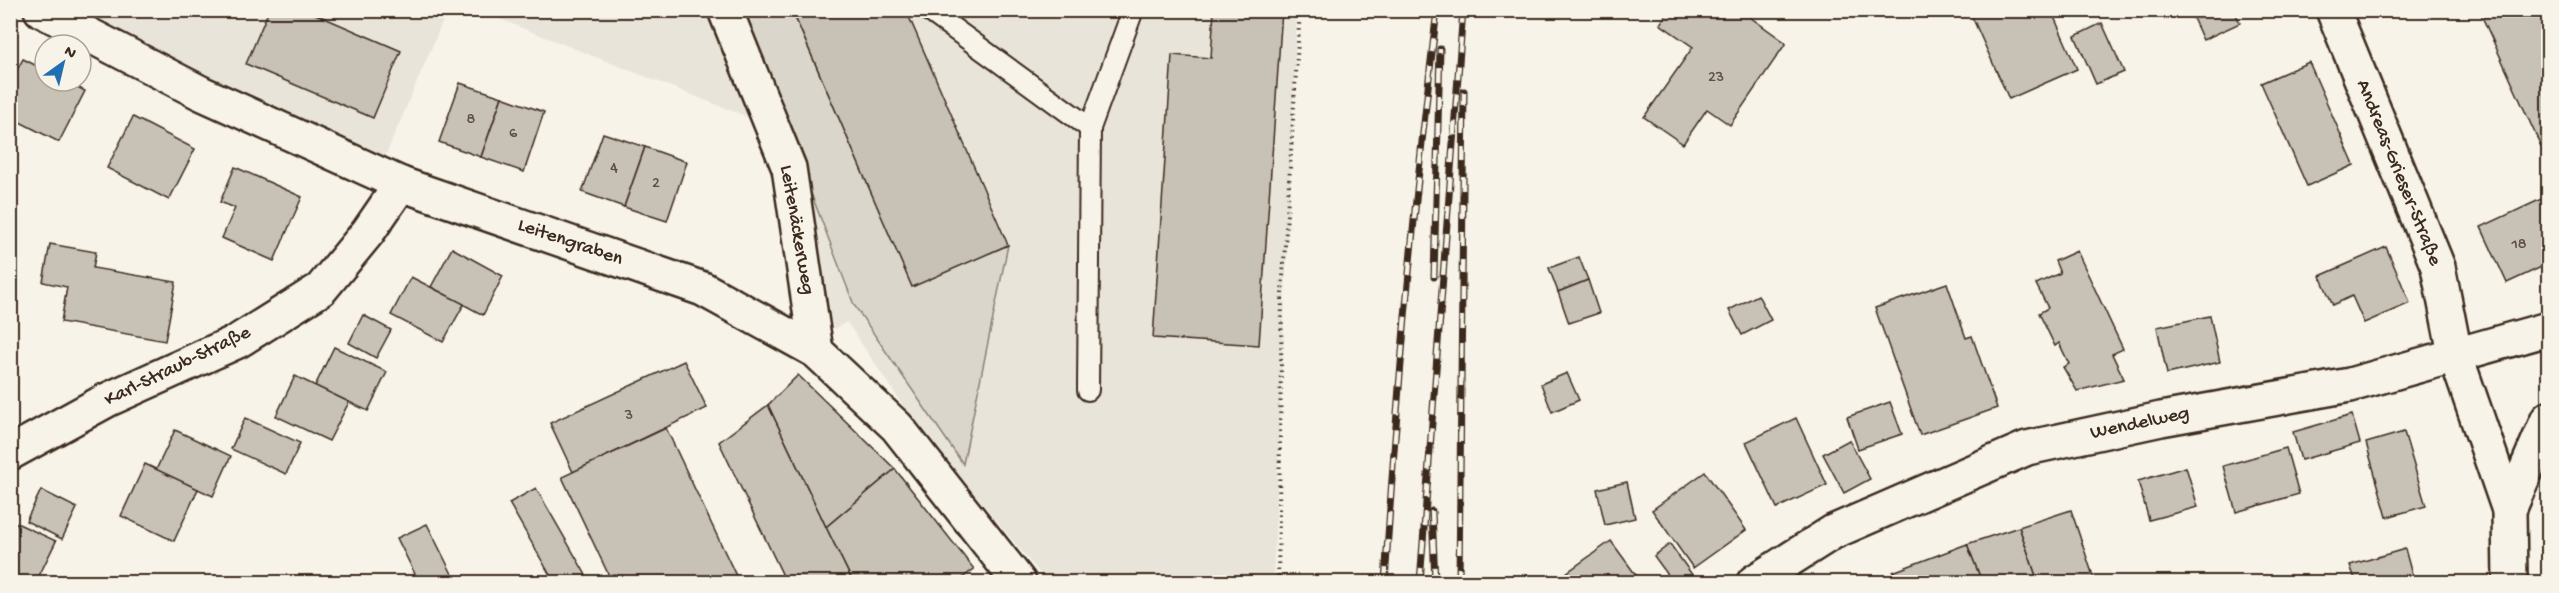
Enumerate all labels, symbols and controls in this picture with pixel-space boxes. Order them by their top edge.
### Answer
north arrow [33,33,93,93]
text: N [60,43,80,65]
house number: 23 [1708,69,1724,88]
street label: Andreas-Grieser-Straße [2350,77,2446,270]
house number: 8 [467,111,476,130]
house number: 6 [509,125,518,144]
house number: 4 [610,160,618,179]
street label: Leitenäckerweg [773,163,819,297]
house number: 2 [652,175,660,194]
street label: Leitengraben [514,214,626,272]
house number: 18 [2510,236,2527,255]
street label: Karl-Straub-Straße [101,321,255,412]
street label: Wendelweg [2088,402,2192,446]
house number: 3 [624,407,633,426]

